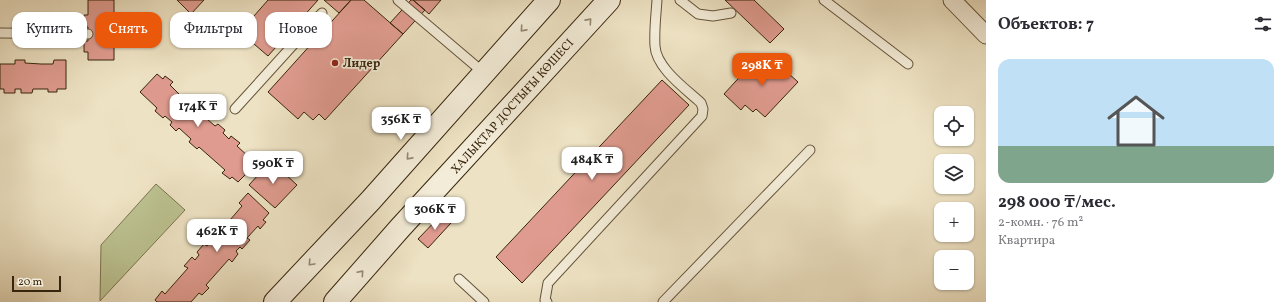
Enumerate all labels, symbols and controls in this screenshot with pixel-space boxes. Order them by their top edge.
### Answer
chip: Купить [12,12,87,48]
chip: Снять [95,12,162,48]
chip: Фильтры [170,12,257,48]
chip: Новое [265,12,332,48]
text: Объектов: 7 [998,13,1094,36]
icon: filters [1252,13,1274,35]
one-way arrow [585,18,592,26]
one-way arrow [521,24,528,32]
street label: ХАЛЫҚТАР ДОСТЫҒЫ КӨШЕСІ [448,36,578,178]
pin: 298K ₸ [729,53,795,87]
place label: Лидер [343,56,381,72]
text: 298K ₸ [741,57,783,75]
marker: Лидер [330,58,340,68]
icon: home [1100,85,1172,157]
pin: 174K ₸ [165,94,231,128]
text: 174K ₸ [179,98,217,116]
map controls [934,106,974,290]
button: locate [934,106,974,146]
pin: 356K ₸ [368,107,434,141]
text: 356K ₸ [381,111,421,129]
pin: 484K ₸ [559,147,625,181]
pin: 590K ₸ [240,151,306,185]
text: 484K ₸ [571,151,613,169]
one-way arrow [406,153,413,160]
button: layers [934,154,974,194]
text: 590K ₸ [252,155,294,173]
text: 298 000 ₸/мес. [998,191,1116,214]
pin: 306K ₸ [402,197,468,231]
text: 306K ₸ [414,201,456,219]
button: + [934,202,974,242]
text: 2-комн. · 76 m² [998,214,1083,232]
pin: 462K ₸ [184,219,250,253]
text: 462K ₸ [196,223,238,241]
text: Квартира [998,232,1055,250]
button: − [934,250,974,290]
one-way arrow [309,259,316,266]
one-way arrow [356,270,363,277]
scale bar [12,274,61,293]
text: 20 m [18,275,42,290]

